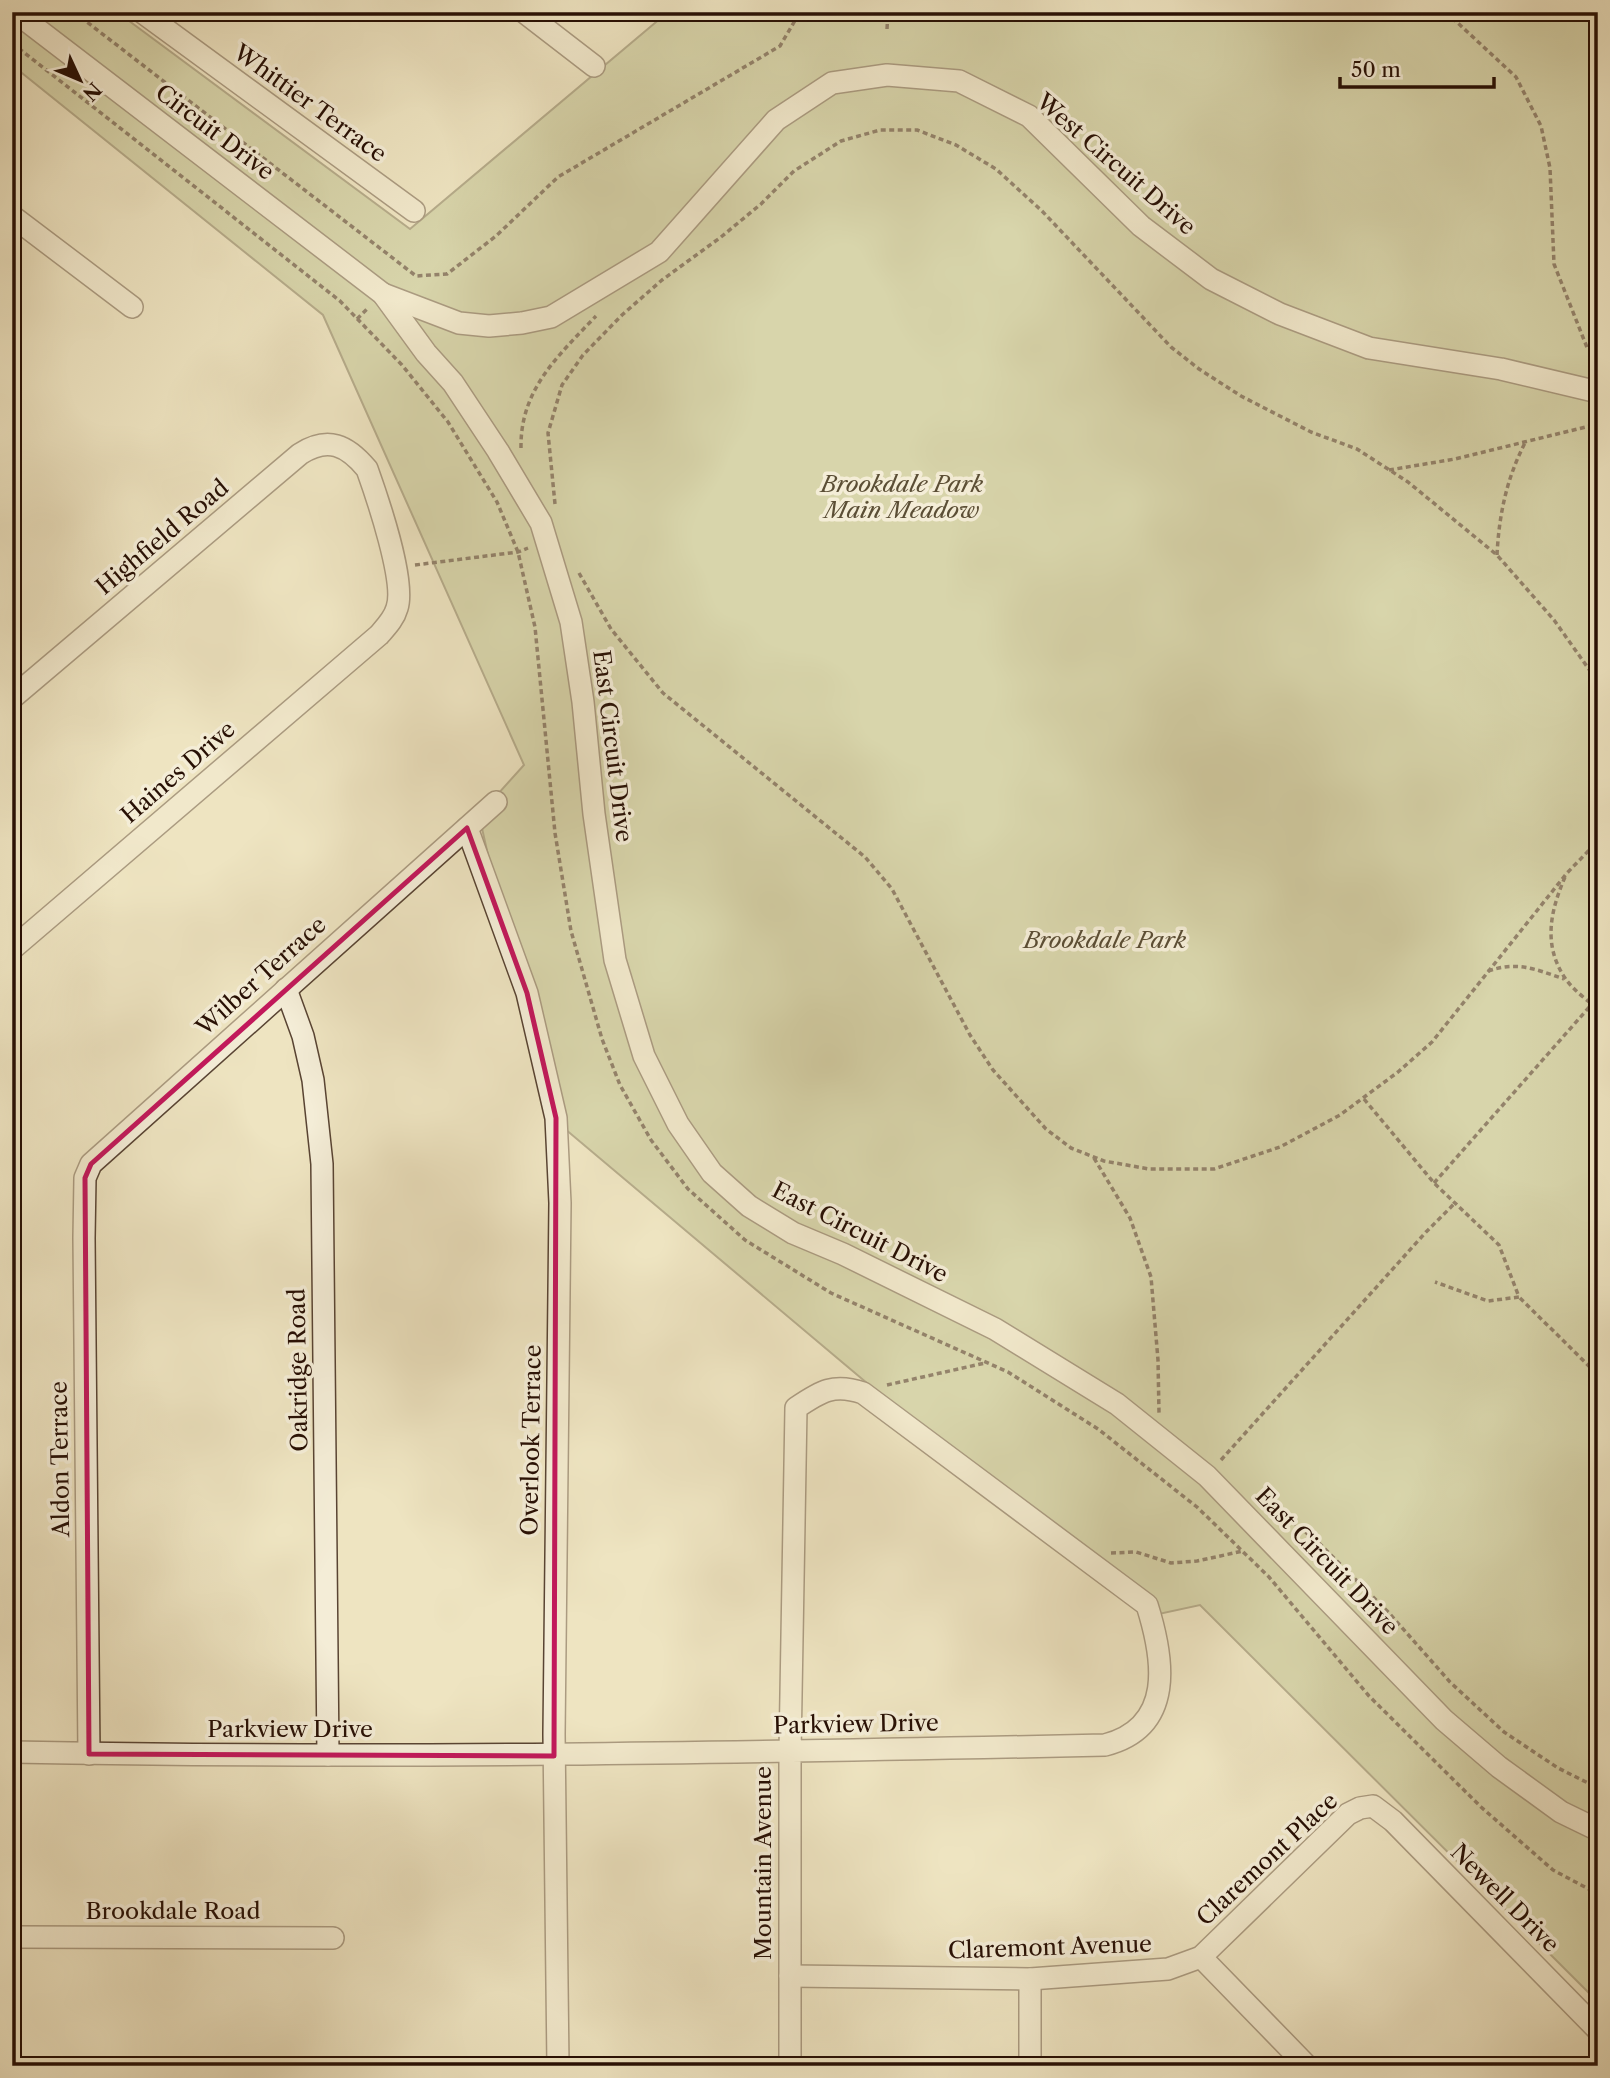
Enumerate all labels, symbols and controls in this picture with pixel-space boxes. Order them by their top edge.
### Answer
street label: Whittier Terrace [227,37,392,168]
north arrow [46,46,116,116]
scale bar [1340,46,1494,90]
text: 50 m [1351,57,1401,82]
text: N [78,78,106,105]
street label: Circuit Drive [150,78,280,186]
street label: West Circuit Drive [1030,87,1201,241]
park label: Brookdale Park Main Meadow [819,470,983,524]
street label: Highfield Road [90,473,234,601]
street label: East Circuit Drive [587,648,639,844]
street label: Haines Drive [115,715,241,829]
street label: Wilber Terrace [190,910,332,1042]
park label: Brookdale Park [1022,926,1186,954]
street label: East Circuit Drive [767,1176,953,1288]
street label: Oakridge Road [283,1288,313,1452]
street label: Overlook Terrace [515,1344,547,1536]
street label: Aldon Terrace [45,1381,75,1538]
street label: East Circuit Drive [1250,1482,1404,1640]
street label: Parkview Drive [773,1709,939,1739]
street label: Parkview Drive [207,1715,373,1743]
street label: Mountain Avenue [749,1766,777,1960]
street label: Claremont Place [1191,1787,1343,1931]
street label: Newell Drive [1445,1838,1565,1958]
street label: Brookdale Road [86,1897,260,1925]
street label: Claremont Avenue [948,1929,1152,1965]

